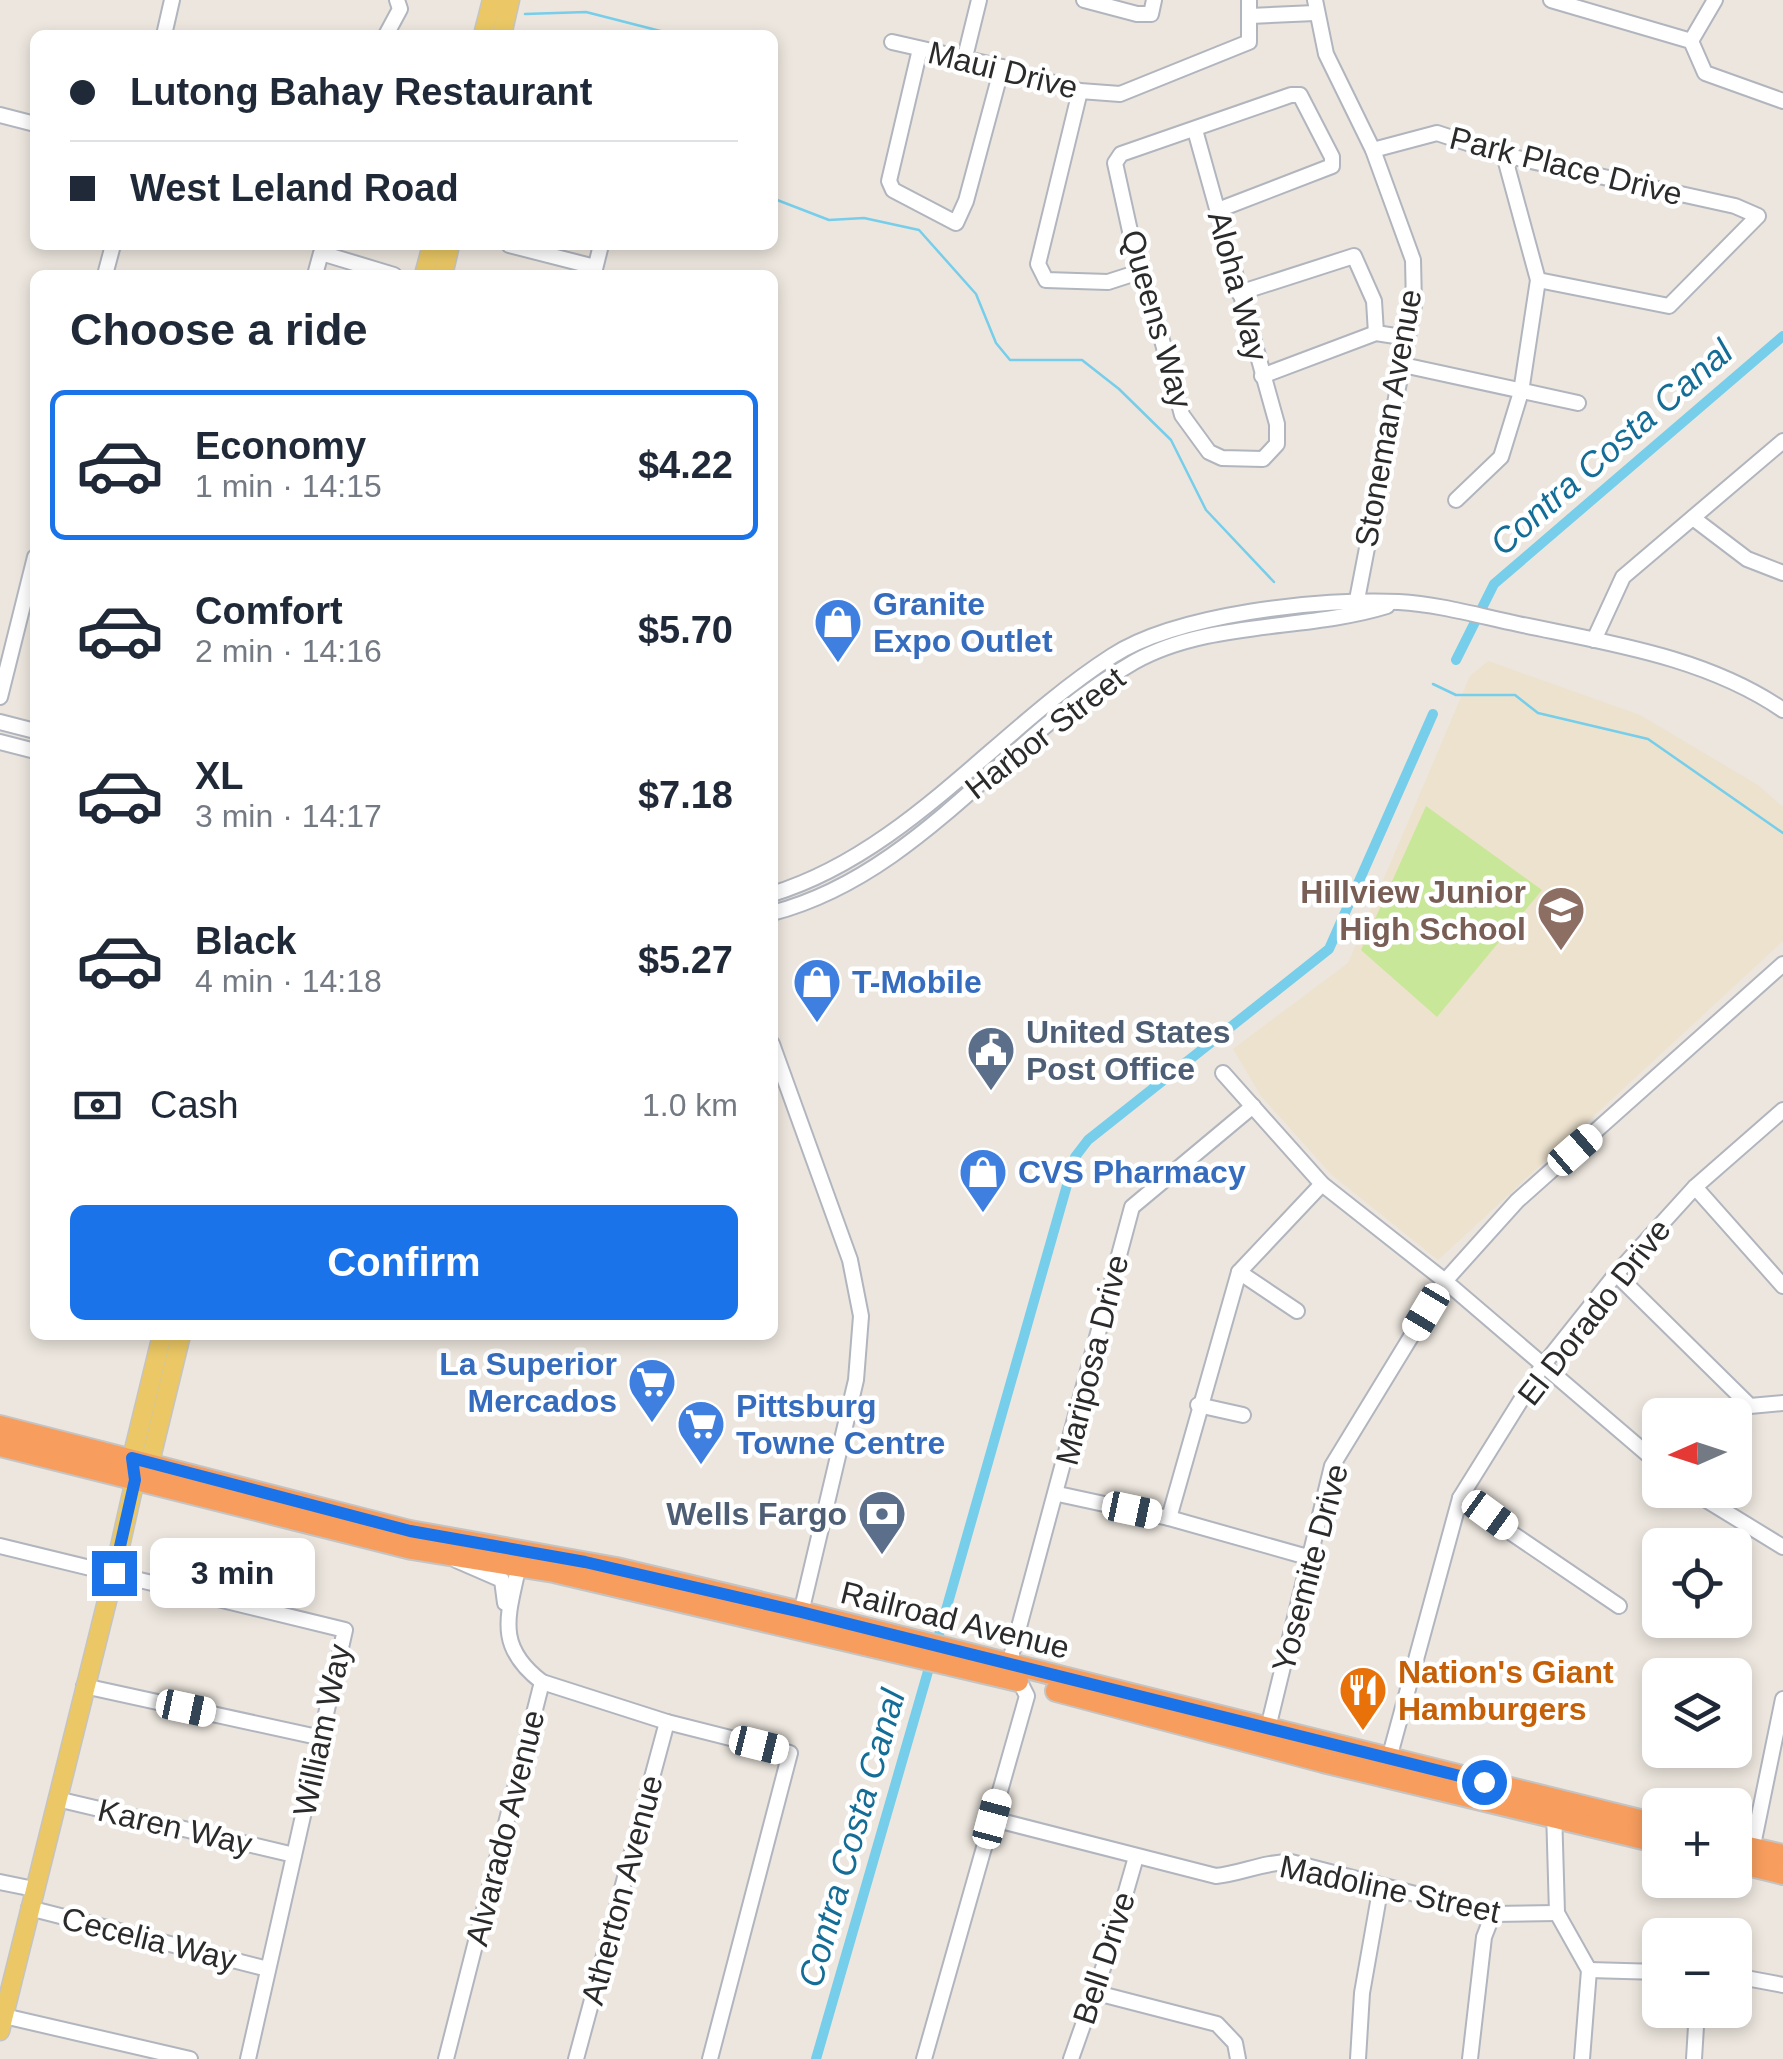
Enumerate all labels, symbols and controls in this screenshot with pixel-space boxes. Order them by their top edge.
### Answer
street label: Maui Drive [924,34,1082,106]
text: Lutong Bahay Restaurant [130,71,592,113]
street label: Park Place Drive [1446,120,1686,212]
text: West Leland Road [130,167,459,209]
street label: Aloha Way [1201,207,1275,365]
street label: Queens Way [1114,226,1200,412]
street label: Stoneman Avenue [1348,286,1428,550]
text: Choose a ride [70,304,368,355]
water label: Contra Costa Canal [1482,331,1741,563]
icon: car [75,420,165,510]
text: Economy [195,425,366,467]
text: $4.22 [638,444,733,486]
text: 1 min · 14:15 [195,468,382,504]
icon: car [75,585,165,675]
place label: Granite Expo Outlet [873,586,1053,659]
text: Comfort [195,590,343,632]
shop icon: Granite Expo Outlet [812,596,864,664]
text: $5.70 [638,609,733,651]
text: 2 min · 14:16 [195,633,382,669]
street label: Harbor Street [958,660,1132,806]
icon: car [75,750,165,840]
text: XL [195,755,244,797]
text: $7.18 [638,774,733,816]
text: 3 min · 14:17 [195,798,382,834]
place label: Hillview Junior High School [1300,874,1526,947]
school or university icon: Hillview Junior High School [1535,884,1587,952]
icon: car [75,915,165,1005]
text: Black [195,920,296,962]
text: $5.27 [638,939,733,981]
shop icon: T-Mobile [791,956,843,1024]
text: 4 min · 14:18 [195,963,382,999]
place label: T-Mobile [852,964,982,1000]
place label: United States Post Office [1026,1014,1230,1087]
public building icon: United States Post Office [965,1024,1017,1092]
icon: cash [70,1078,125,1133]
text: Cash [150,1084,239,1126]
text: 1.0 km [642,1087,738,1123]
car [1543,1119,1607,1181]
shop icon: CVS Pharmacy [957,1146,1009,1214]
place label: CVS Pharmacy [1018,1154,1246,1190]
button: Confirm [70,1205,738,1320]
street label: El Dorado Drive [1510,1212,1678,1412]
street label: Mariposa Drive [1049,1251,1135,1469]
car [1398,1279,1454,1345]
place label: La Superior Mercados [439,1346,617,1419]
supermarket icon: La Superior Mercados [626,1356,678,1424]
place label: Pittsburg Towne Centre [736,1388,945,1461]
supermarket icon: Pittsburg Towne Centre [675,1398,727,1466]
north arrow [1642,1398,1752,1508]
map controls [1642,1398,1752,2028]
street label: Yosemite Drive [1265,1460,1355,1676]
car [1457,1485,1523,1545]
bank icon: Wells Fargo [856,1488,908,1556]
car [1100,1489,1164,1531]
place label: Wells Fargo [666,1496,847,1532]
button: locate [1642,1528,1752,1638]
callout: 3 min [149,1538,314,1608]
route end [92,1551,137,1596]
text: 3 min [191,1555,274,1591]
street label: Railroad Avenue [837,1574,1073,1666]
street label: William Way [286,1641,358,1819]
place label: Nation's Giant Hamburgers [1398,1654,1614,1727]
button: layers [1642,1658,1752,1768]
restaurant icon: Nation's Giant Hamburgers [1337,1664,1389,1732]
water label: Contra Costa Canal [790,1684,912,1991]
car [154,1687,218,1729]
street label: Alvarado Avenue [458,1707,552,1949]
car [726,1723,792,1767]
route start [1462,1760,1507,1805]
street label: Atherton Avenue [574,1771,670,2009]
car [970,1786,1014,1852]
button: + [1642,1788,1752,1898]
street label: Karen Way [94,1792,256,1862]
street label: Madoline Street [1277,1848,1503,1930]
street label: Bell Drive [1066,1887,1142,2029]
street label: Cecelia Way [58,1900,240,1978]
button: − [1642,1918,1752,2028]

